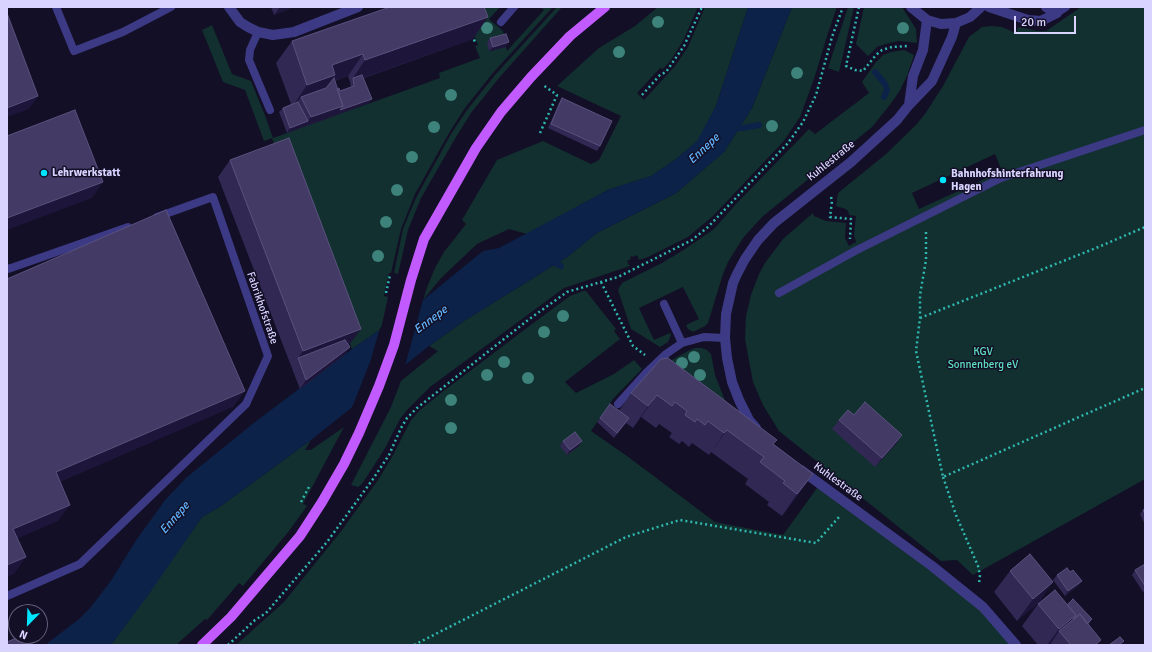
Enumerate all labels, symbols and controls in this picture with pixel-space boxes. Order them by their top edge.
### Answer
scale bar [1016,8,1078,34]
text: 20 m [1021,15,1046,30]
water label: Ennepe [685,131,723,167]
street label: Kuhlestraße [804,138,858,184]
place label: Lehrwerkstatt [52,166,120,180]
place label: Bahnhofshinterfahrung Hagen [951,167,1063,193]
marker: Lehrwerkstatt [39,168,49,178]
marker: Bahnhofshinterfahrung Hagen [938,175,948,185]
street label: Fabrikhofstraße [243,270,281,346]
water label: Ennepe [411,303,451,337]
park label: KGV Sonnenberg eV [948,345,1018,371]
street label: Kuhlestraße [811,460,865,504]
water label: Ennepe [157,499,193,537]
north arrow [8,604,48,644]
text: N [17,627,30,642]

